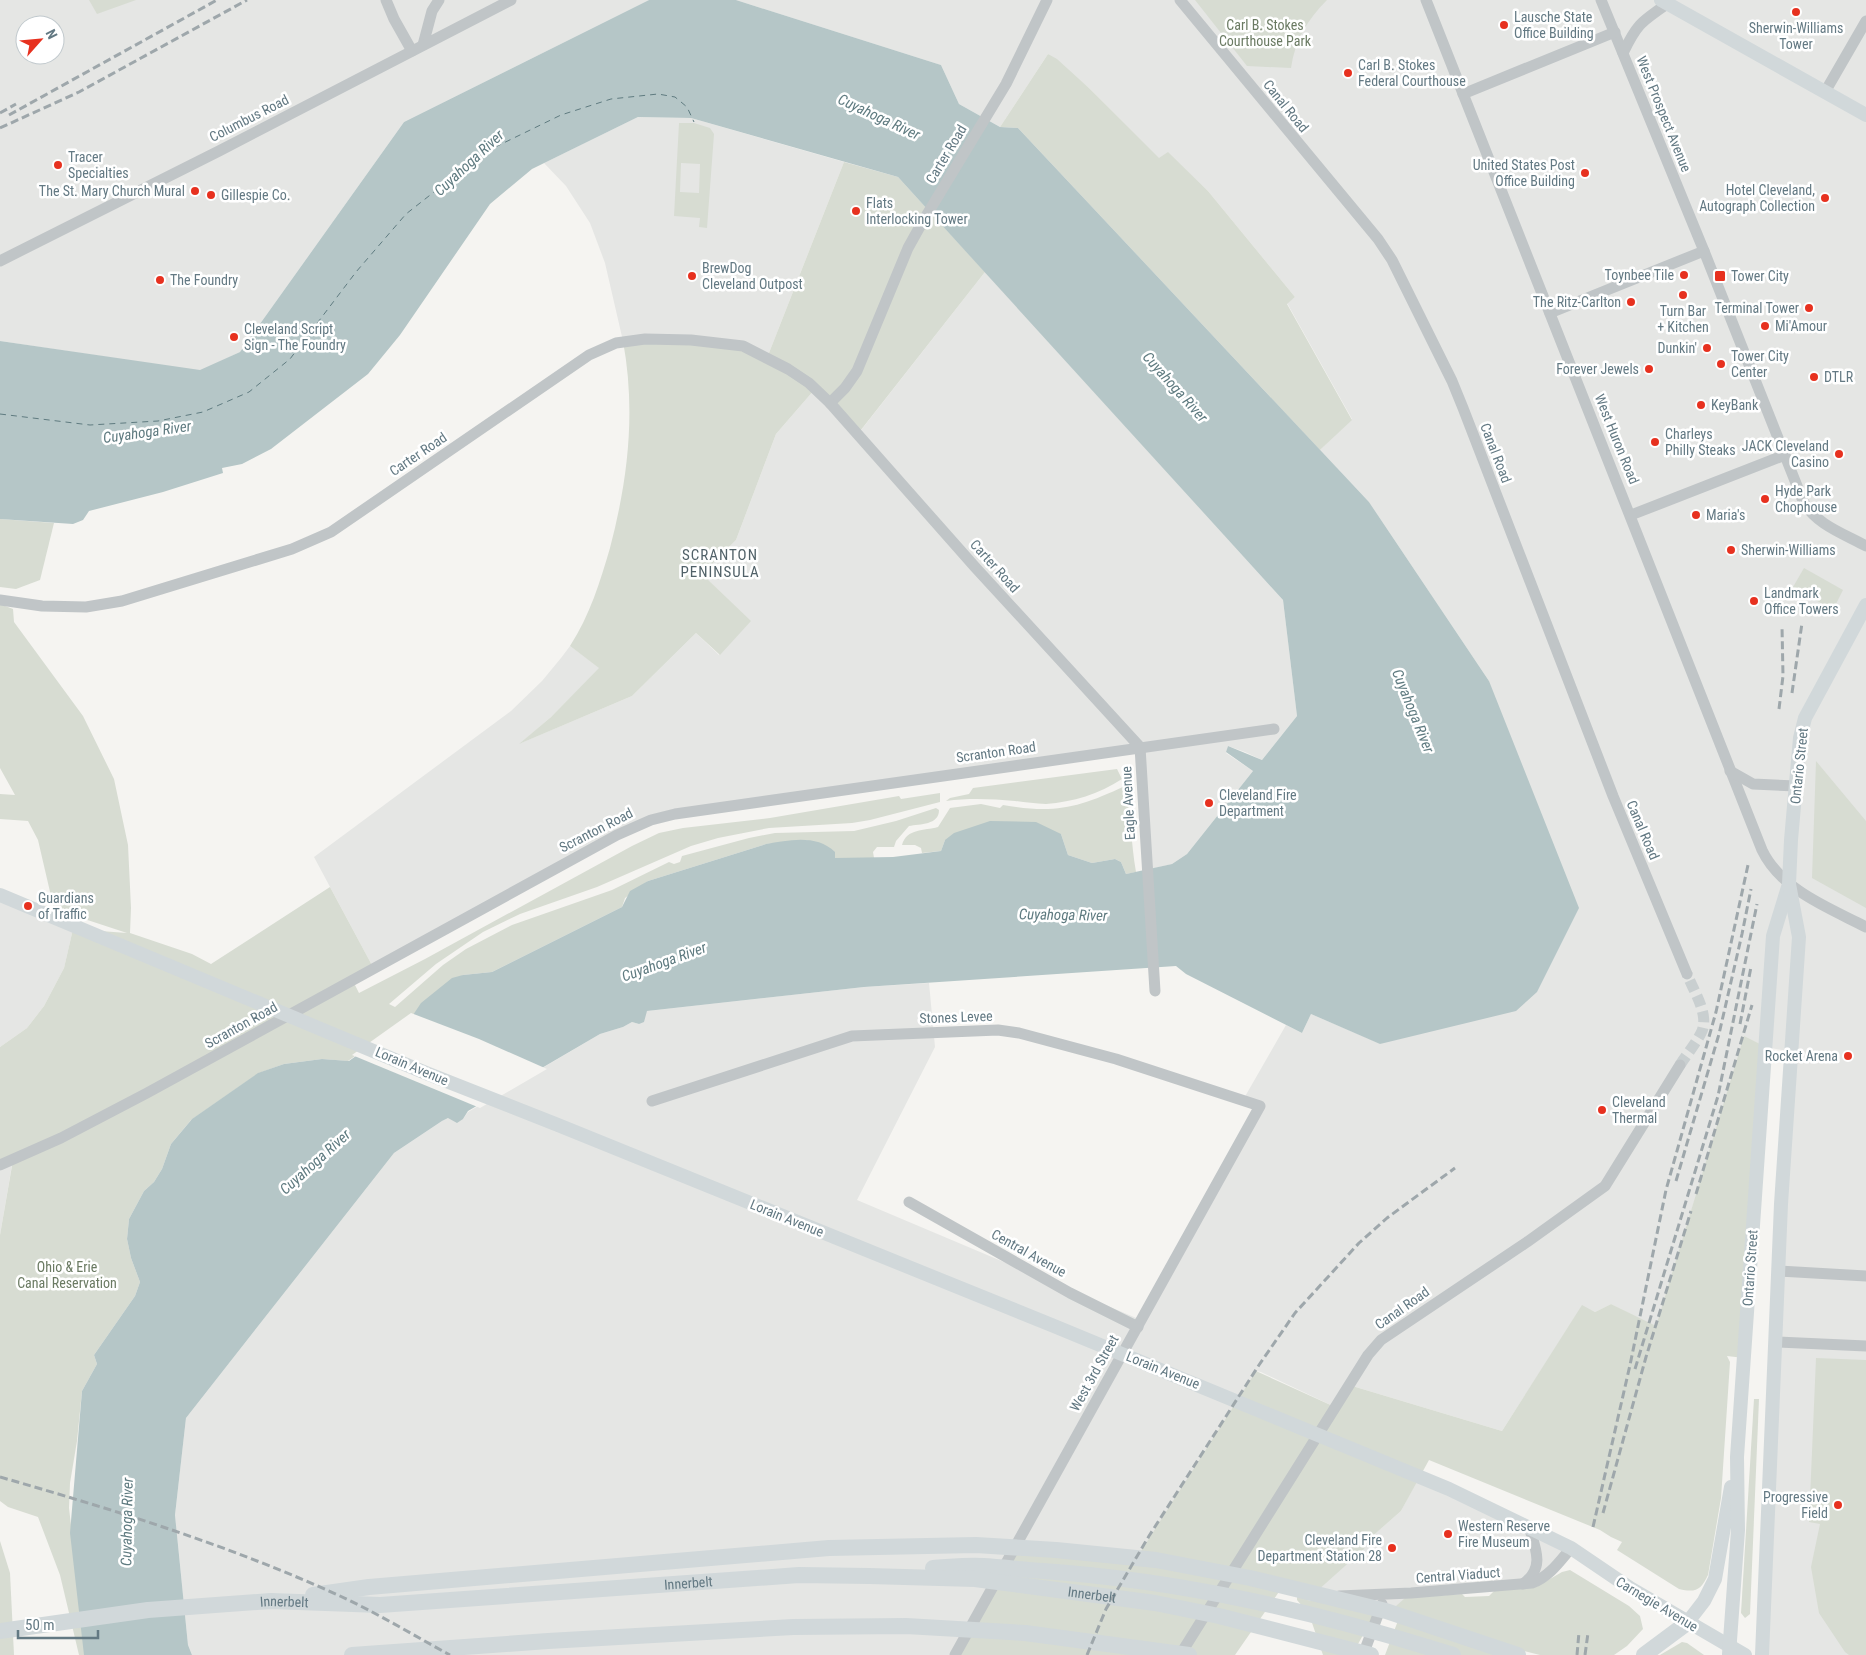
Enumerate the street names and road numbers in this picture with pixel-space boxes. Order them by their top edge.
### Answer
street label: West Prospect Avenue [1633,54,1695,175]
street label: Canal Road [1260,77,1312,135]
street label: Columbus Road [207,91,291,145]
street label: Carter Road [922,122,970,186]
street label: West Huron Road [1592,392,1642,486]
street label: Canal Road [1477,421,1515,485]
street label: Carter Road [386,429,450,479]
street label: Carter Road [967,536,1023,596]
street label: Ontario Street [1787,727,1811,805]
street label: Scranton Road [955,738,1037,766]
street label: Eagle Avenue [1118,765,1138,840]
street label: Canal Road [1623,798,1663,862]
street label: Scranton Road [557,805,635,855]
street label: Scranton Road [202,999,280,1051]
street label: Stones Levee [919,1008,993,1026]
street label: Lorain Avenue [373,1043,451,1089]
street label: Lorain Avenue [748,1196,827,1240]
street label: Central Avenue [989,1226,1069,1280]
street label: Ontario Street [1739,1229,1761,1307]
street label: Canal Road [1372,1283,1432,1333]
street label: West 3rd Street [1066,1332,1122,1414]
street label: Lorain Avenue [1124,1348,1203,1392]
street label: Central Viaduct [1415,1564,1501,1586]
street label: Innerbelt [663,1573,713,1593]
street label: Carnegie Avenue [1613,1573,1701,1635]
street label: Innerbelt [1067,1583,1117,1606]
street label: Innerbelt [259,1593,309,1610]

